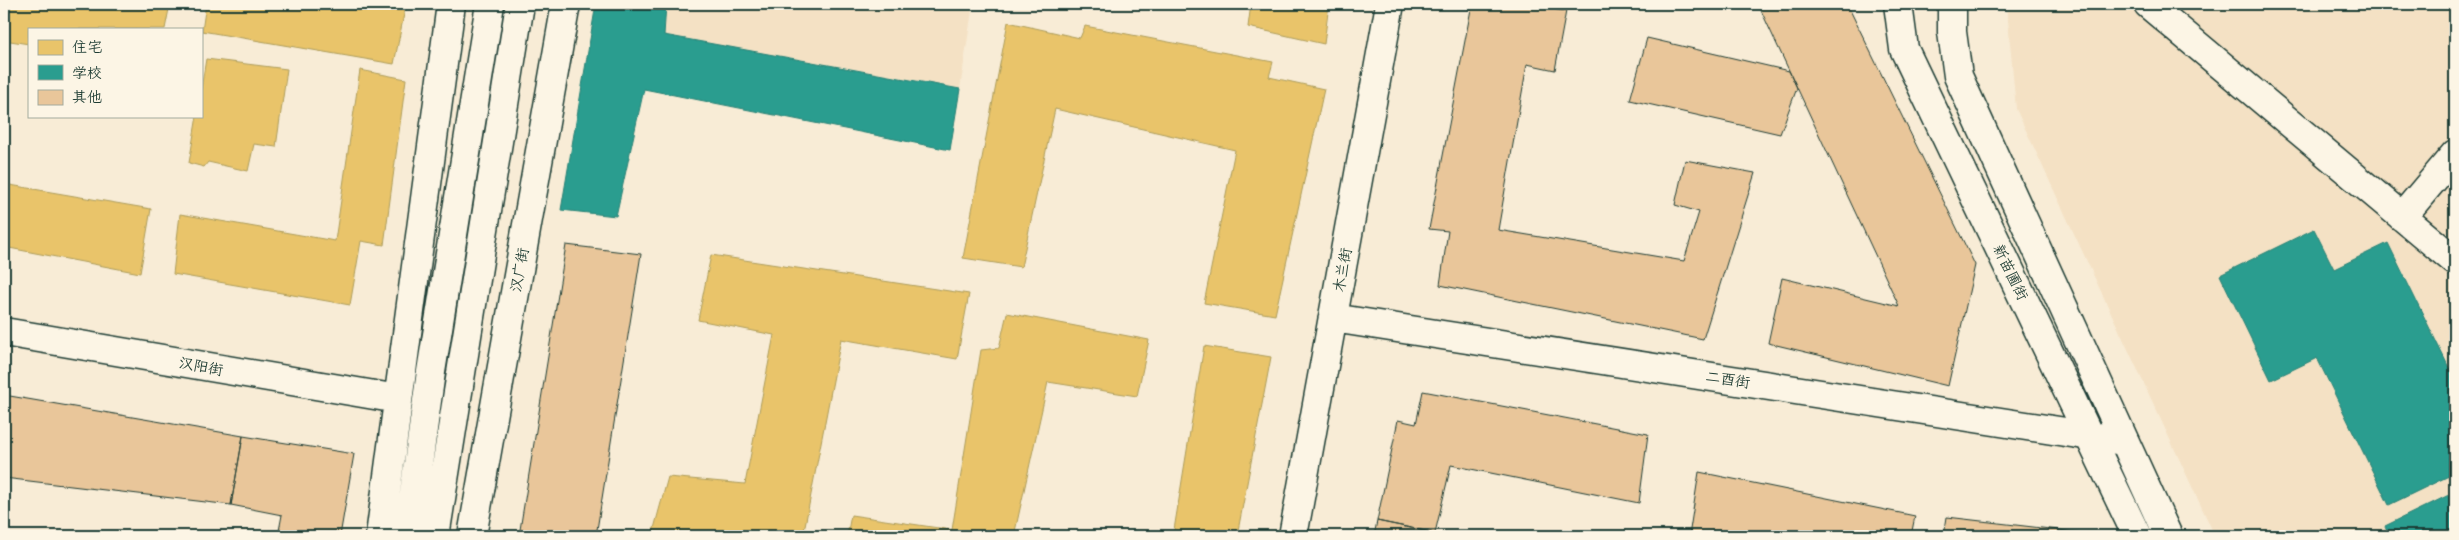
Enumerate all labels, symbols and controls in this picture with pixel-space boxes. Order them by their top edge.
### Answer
legend [28,28,202,118]
text: 住宅 [72,36,102,57]
text: 学校 [72,62,102,83]
text: 其他 [72,86,102,107]
street label: 新苗圃街 [1988,240,2034,304]
street label: 汉广街 [505,246,533,294]
street label: 木兰街 [1328,246,1356,294]
street label: 汉阳街 [177,352,225,380]
street label: 二酉街 [1704,365,1752,393]

